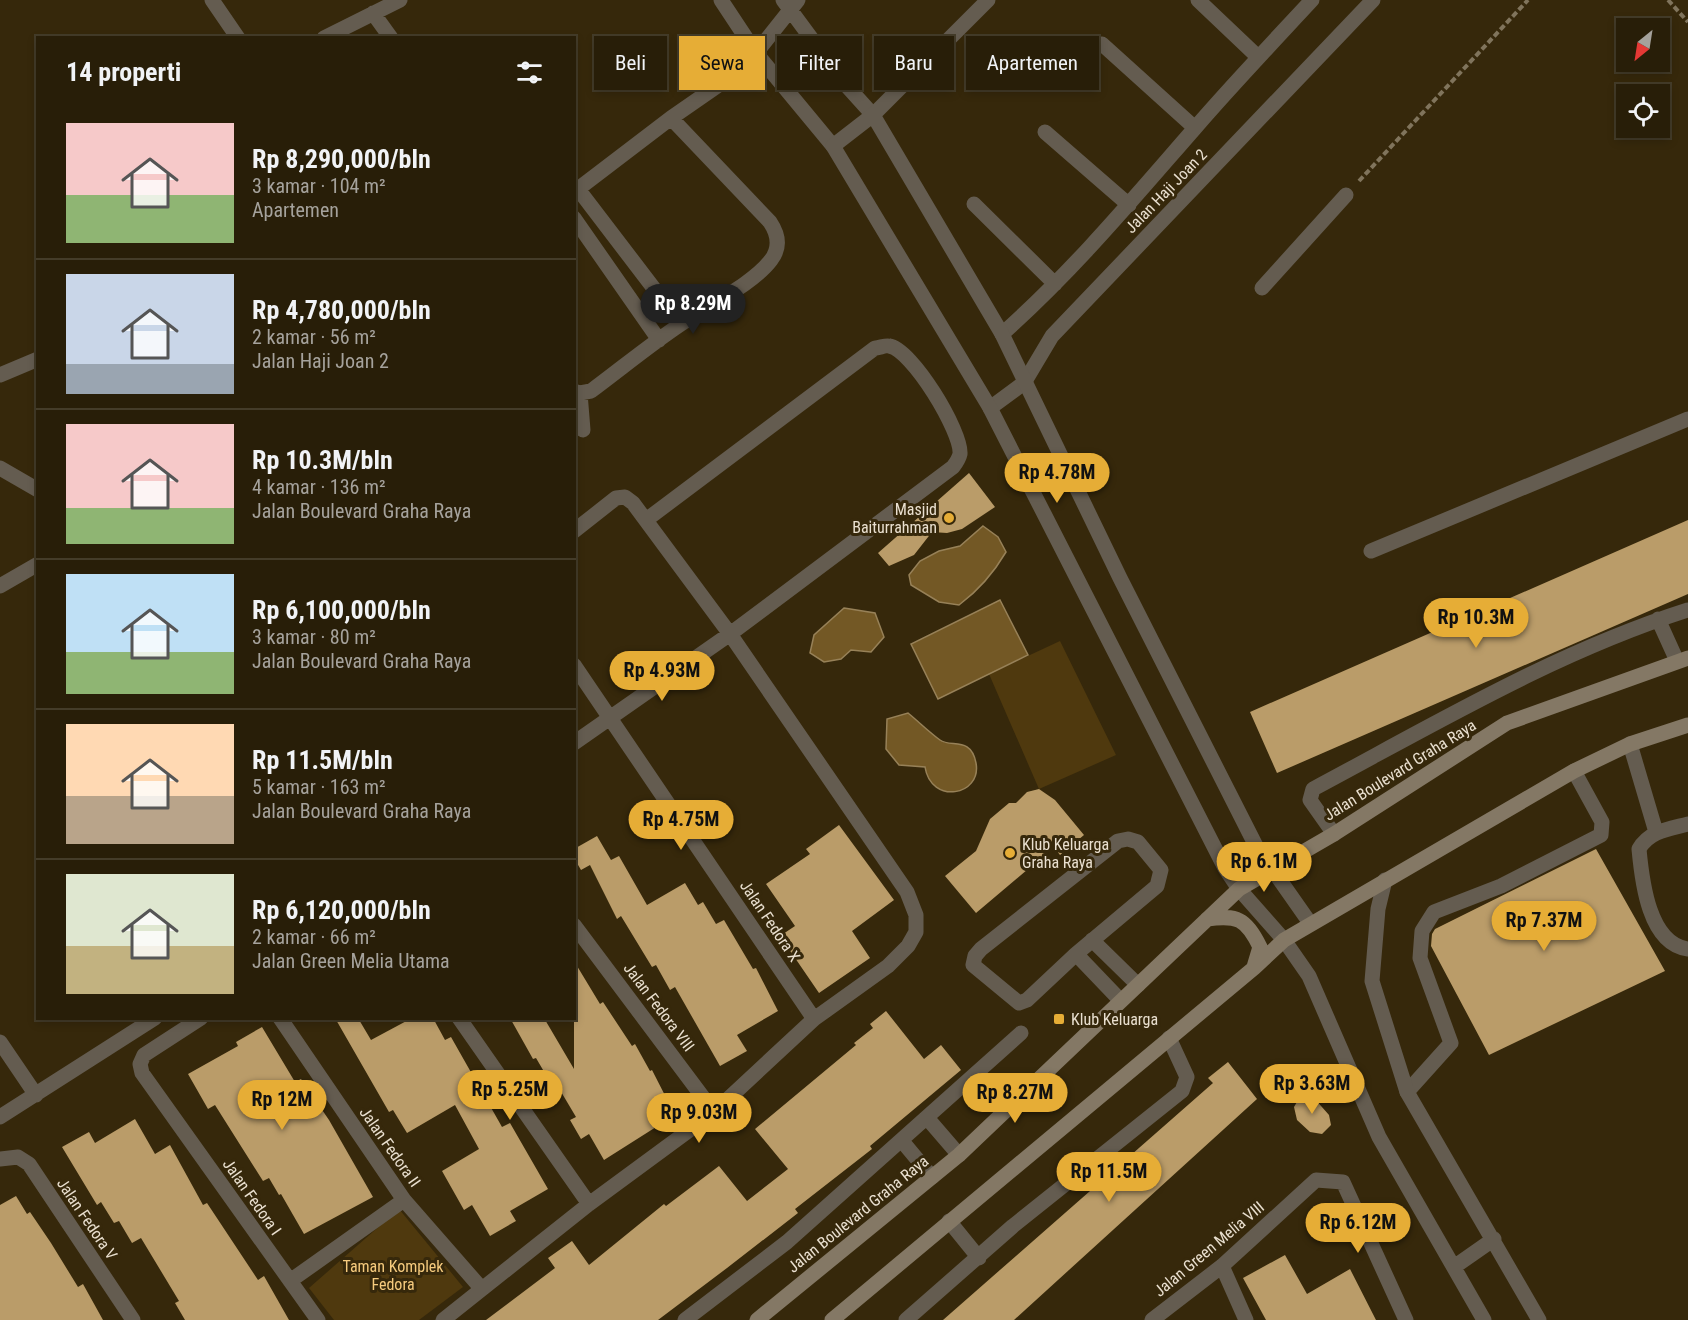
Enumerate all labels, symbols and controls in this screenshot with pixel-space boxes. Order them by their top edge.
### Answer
north arrow [1616,18,1670,72]
map controls [1616,18,1670,138]
chip: Beli [594,36,667,90]
chip: Sewa [679,36,765,90]
chip: Filter [777,36,862,90]
chip: Baru [874,36,954,90]
chip: Apartemen [966,36,1099,90]
icon: filters [513,56,546,89]
text: 14 properti [66,57,181,87]
button: locate [1616,84,1670,138]
text: Rp 8,290,000/bln [252,144,431,174]
street label: Jalan Haji Joan 2 [1121,145,1211,237]
icon: home [114,147,186,219]
text: 3 kamar · 104 m² [252,174,386,198]
text: Apartemen [252,198,339,222]
pin: Rp 8.29M [631,284,755,335]
text: Rp 8.29M [655,291,731,315]
text: Rp 4,780,000/bln [252,295,431,325]
icon: home [114,298,186,370]
text: 2 kamar · 56 m² [252,325,376,349]
text: Jalan Haji Joan 2 [252,349,389,373]
text: Rp 10.3M/bln [252,445,393,475]
icon: home [114,448,186,520]
pin: Rp 4.78M [995,453,1119,504]
text: Rp 4.78M [1019,460,1095,484]
text: 4 kamar · 136 m² [252,475,386,499]
text: Jalan Boulevard Graha Raya [252,499,471,523]
place label: Masjid Baiturrahman [852,500,937,537]
marker: Masjid Baiturrahman [942,511,956,525]
text: Rp 6,100,000/bln [252,595,431,625]
icon: home [114,598,186,670]
pin: Rp 10.3M [1414,598,1538,649]
text: Rp 10.3M [1438,605,1514,629]
text: 3 kamar · 80 m² [252,625,376,649]
text: Jalan Boulevard Graha Raya [252,649,471,673]
pin: Rp 4.93M [600,651,724,702]
text: Rp 4.93M [624,658,700,682]
street label: Jalan Boulevard Graha Raya [1321,715,1479,825]
text: Rp 11.5M/bln [252,745,393,775]
icon: home [114,748,186,820]
text: 5 kamar · 163 m² [252,775,386,799]
text: Jalan Boulevard Graha Raya [252,799,471,823]
pin: Rp 4.75M [619,800,743,851]
text: Rp 4.75M [643,807,719,831]
place label: Klub Keluarga Graha Raya [1022,835,1109,872]
pin: Rp 6.1M [1209,842,1319,893]
marker: Klub Keluarga Graha Raya [1003,846,1017,860]
text: Rp 6.1M [1231,849,1297,873]
street label: Jalan Fedora X [736,877,804,965]
text: Rp 6,120,000/bln [252,895,431,925]
icon: home [114,898,186,970]
pin: Rp 7.37M [1482,901,1606,952]
text: Rp 7.37M [1506,908,1582,932]
text: 2 kamar · 66 m² [252,925,376,949]
text: Jalan Green Melia Utama [252,949,450,973]
street label: Jalan Fedora VIII [620,959,698,1055]
place label: Klub Keluarga [1071,1010,1158,1029]
marker: Klub Keluarga [1052,1012,1066,1026]
pin: Rp 3.63M [1250,1064,1374,1115]
pin: Rp 5.25M [448,1070,572,1121]
text: Rp 3.63M [1274,1071,1350,1095]
pin: Rp 8.27M [953,1073,1077,1124]
text: Rp 5.25M [472,1077,548,1101]
pin: Rp 12M [233,1080,331,1131]
text: Rp 8.27M [977,1080,1053,1104]
text: Rp 12M [252,1087,312,1111]
pin: Rp 9.03M [637,1093,761,1144]
text: Rp 9.03M [661,1100,737,1124]
street label: Jalan Fedora II [356,1103,424,1191]
street label: Jalan Boulevard Graha Raya [784,1151,932,1277]
pin: Rp 11.5M [1047,1152,1171,1203]
street label: Jalan Fedora I [219,1155,285,1239]
text: Rp 11.5M [1071,1159,1147,1183]
street label: Jalan Fedora V [53,1175,121,1263]
street label: Jalan Green Melia VIII [1150,1197,1268,1301]
pin: Rp 6.12M [1296,1203,1420,1254]
text: Rp 6.12M [1320,1210,1396,1234]
park label: Taman Komplek Fedora [342,1257,444,1294]

